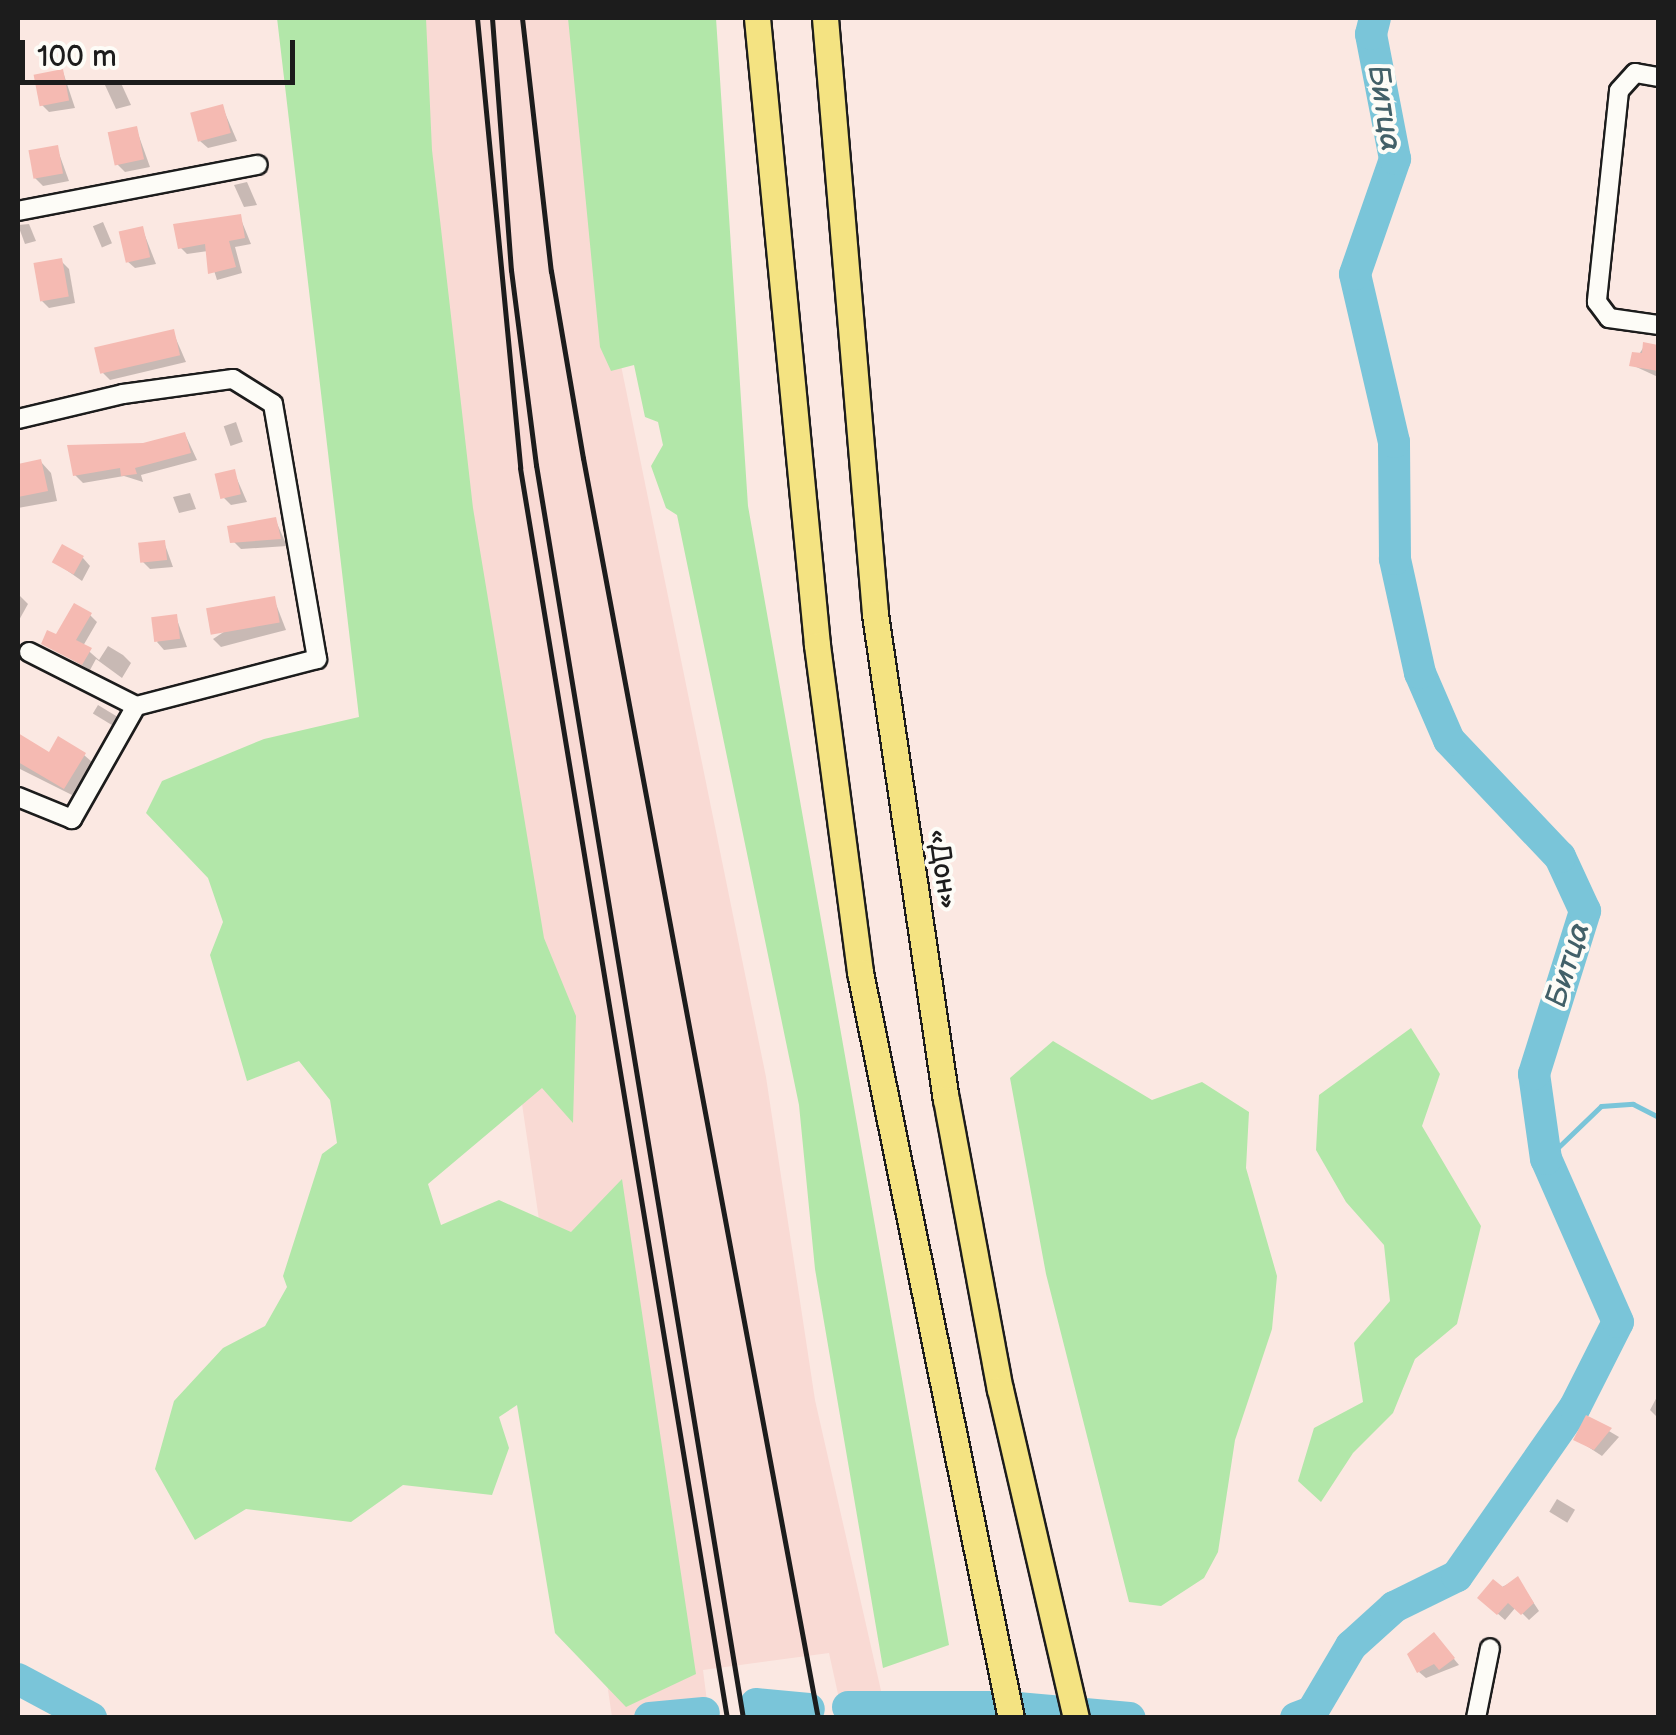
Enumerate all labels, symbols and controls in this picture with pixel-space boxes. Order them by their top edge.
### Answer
scale bar [25,20,300,82]
text: 100 m [37,39,117,75]
water label: Битца [1359,62,1409,154]
street label: «Дон» [920,827,964,911]
water label: Битца [1538,918,1598,1012]

